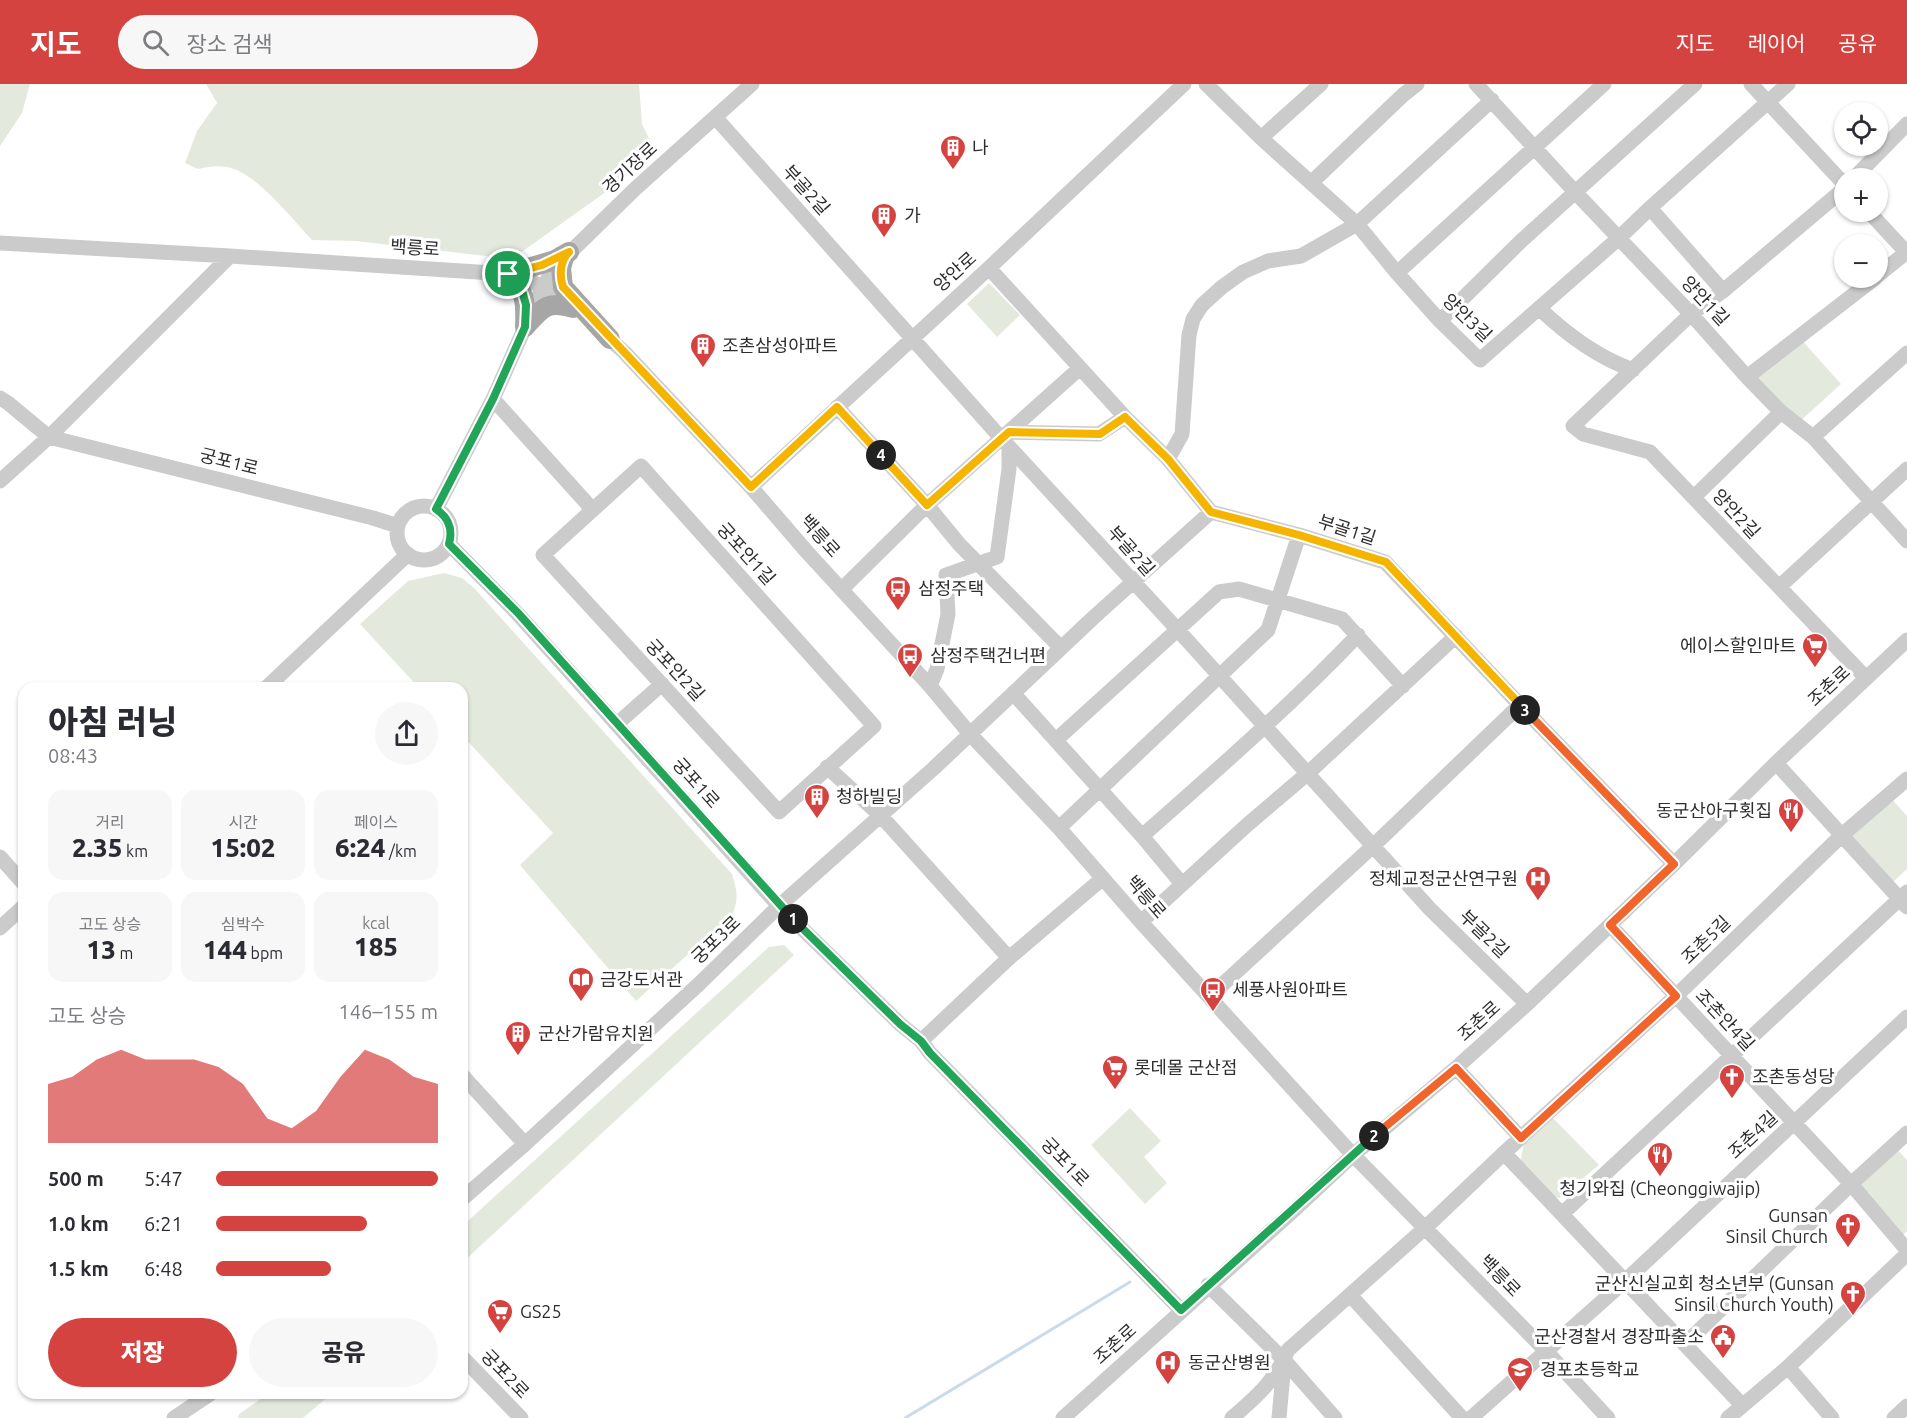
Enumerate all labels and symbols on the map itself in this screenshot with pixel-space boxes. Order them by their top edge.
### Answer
building icon: 나 [938,133,968,171]
street label: 경기장로 [598,137,660,197]
place label: 나 [972,137,989,157]
street label: 부골2길 [779,160,834,218]
building icon: 가 [869,201,899,239]
place label: 가 [904,205,921,225]
street label: 백릉로 [390,235,441,259]
street label: 양안로 [929,247,979,295]
pin [482,248,533,299]
street label: 양안1길 [1678,272,1733,329]
street label: 양안3길 [1439,289,1496,345]
building icon: 조촌삼성아파트 [688,331,718,369]
place label: 조촌삼성아파트 [722,335,838,355]
pin: 4 [866,440,896,470]
street label: 궁포1로 [198,444,261,478]
street label: 양안2길 [1709,485,1764,542]
street label: 백릉로 [797,510,845,560]
street label: 부골1길 [1316,510,1379,548]
street label: 궁포안1길 [714,518,780,588]
street label: 부골2길 [1104,521,1159,579]
bus stop icon: 삼정주택 [883,574,913,612]
place label: 삼정주택 [918,578,984,598]
supermarket icon: 에이스할인마트 [1800,631,1830,669]
street label: 궁포안2길 [642,635,709,704]
place label: 에이스할인마트 [1680,635,1796,655]
bus stop icon: 삼정주택건너편 [895,641,925,679]
place label: 삼정주택건너편 [930,645,1046,665]
street label: 조촌로 [1803,661,1853,710]
pin: 3 [1510,695,1540,725]
street label: 궁포1로 [669,753,724,811]
building icon: 청하빌딩 [802,782,832,820]
place label: 청하빌딩 [836,786,902,806]
restaurant icon: 동군산아구횟집 [1776,796,1806,834]
place label: 동군산아구횟집 [1656,800,1772,820]
hospital icon: 정체교정군산연구원 [1523,864,1553,902]
place label: 정체교정군산연구원 [1369,868,1518,888]
street label: 백릉로 [1123,871,1171,922]
pin: 1 [778,904,808,934]
street label: 부골2길 [1456,905,1513,961]
street label: 궁포3로 [687,911,744,967]
street label: 조촌5길 [1677,911,1734,967]
library icon: 금강도서관 [566,965,596,1003]
place label: 금강도서관 [600,969,683,989]
bus stop icon: 세풍사원아파트 [1198,975,1228,1013]
place label: 세풍사원아파트 [1232,979,1348,999]
street label: 조촌안4길 [1692,985,1759,1054]
street label: 조촌로 [1453,996,1503,1044]
building icon: 군산가람유치원 [503,1019,533,1057]
place label: 군산가람유치원 [538,1023,654,1043]
supermarket icon: 롯데몰 군산점 [1100,1053,1130,1091]
place label: 롯데몰 군산점 [1134,1057,1237,1077]
church icon: 조촌동성당 [1717,1062,1747,1100]
place label: 조촌동성당 [1752,1066,1835,1086]
street label: 조촌4길 [1724,1107,1781,1162]
pin: 2 [1359,1121,1389,1151]
street label: 궁포1로 [1038,1133,1094,1190]
restaurant icon: 청기와집 (Cheonggiwajip) [1645,1140,1675,1178]
place label: 청기와집 (Cheonggiwajip) [1559,1178,1761,1199]
place label: Gunsan Sinsil Church [1726,1205,1828,1246]
church icon: Gunsan Sinsil Church [1833,1211,1863,1249]
street label: 백릉로 [1476,1250,1525,1300]
place label: 군산신실교회 청소년부 (Gunsan Sinsil Church Youth) [1595,1273,1834,1315]
church icon: 군산신실교회 청소년부 (Gunsan Sinsil Church Youth) [1838,1279,1868,1317]
supermarket icon: GS25 [485,1297,515,1335]
place label: GS25 [520,1301,562,1321]
street label: 조촌로 [1089,1319,1139,1367]
public building icon: 군산경찰서 경장파출소 [1708,1322,1738,1360]
place label: 군산경찰서 경장파출소 [1534,1326,1704,1346]
street label: 궁포2로 [478,1345,534,1402]
hospital icon: 동군산병원 [1153,1348,1183,1386]
place label: 동군산병원 [1188,1352,1271,1372]
school or university icon: 경포초등학교 [1505,1355,1535,1393]
place label: 경포초등학교 [1540,1359,1639,1379]

